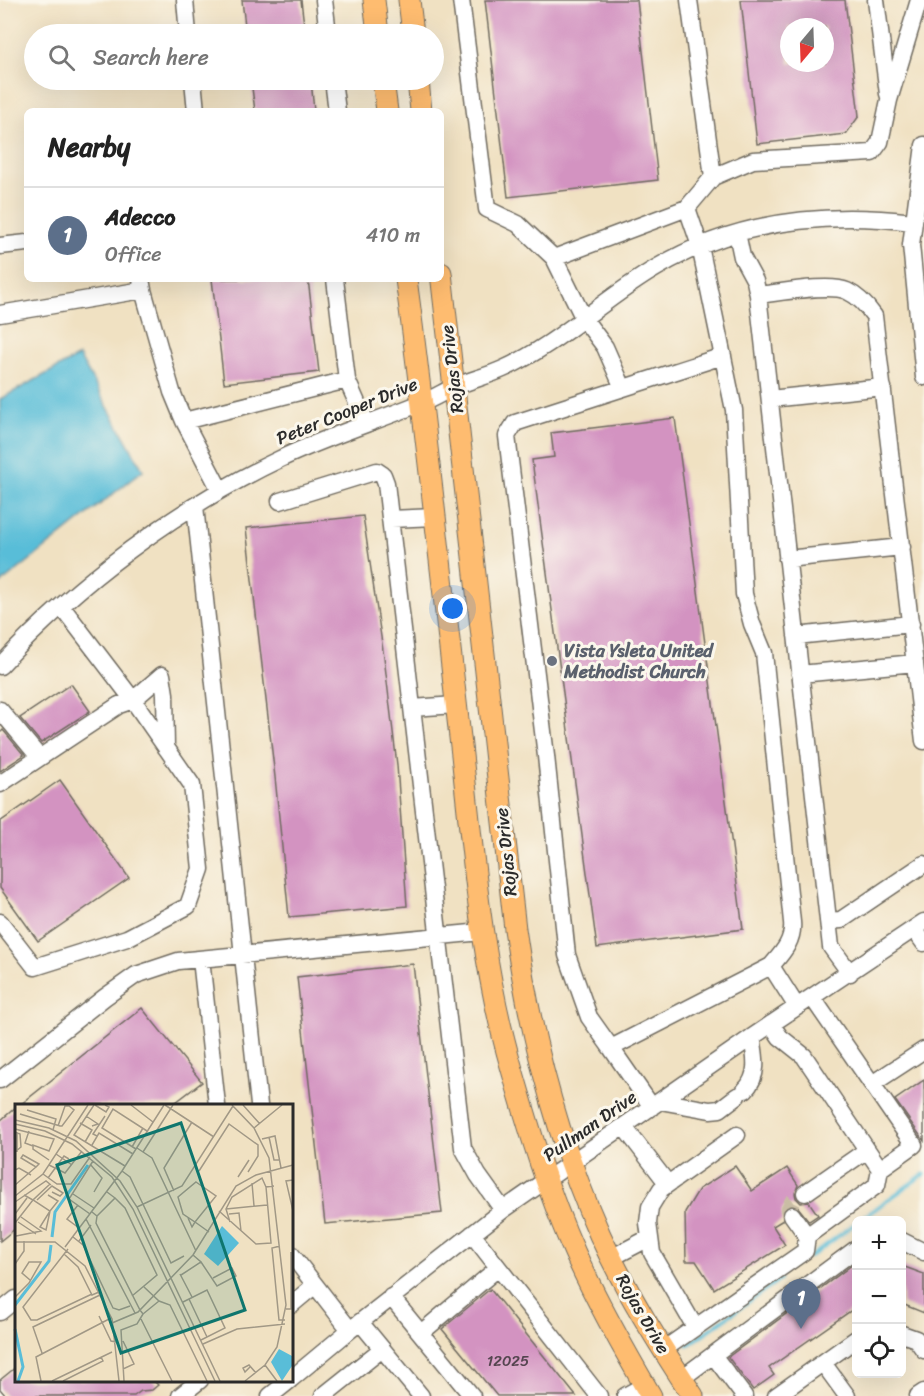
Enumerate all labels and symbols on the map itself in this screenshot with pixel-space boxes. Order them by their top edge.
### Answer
north arrow [780,18,834,72]
street label: Rojas Drive [431,323,473,415]
street label: Peter Cooper Drive [271,368,423,454]
your location [438,594,467,623]
place label: Vista Ysleta United Methodist Church [563,635,714,688]
marker: Vista Ysleta United Methodist Church [545,654,559,668]
street label: Rojas Drive [485,806,527,898]
street label: Pullman Drive [536,1082,644,1170]
inset map [15,1104,292,1381]
street label: Rojas Drive [607,1268,679,1360]
pin: 1 [782,1280,820,1329]
house number: 12025 [487,1348,529,1374]

